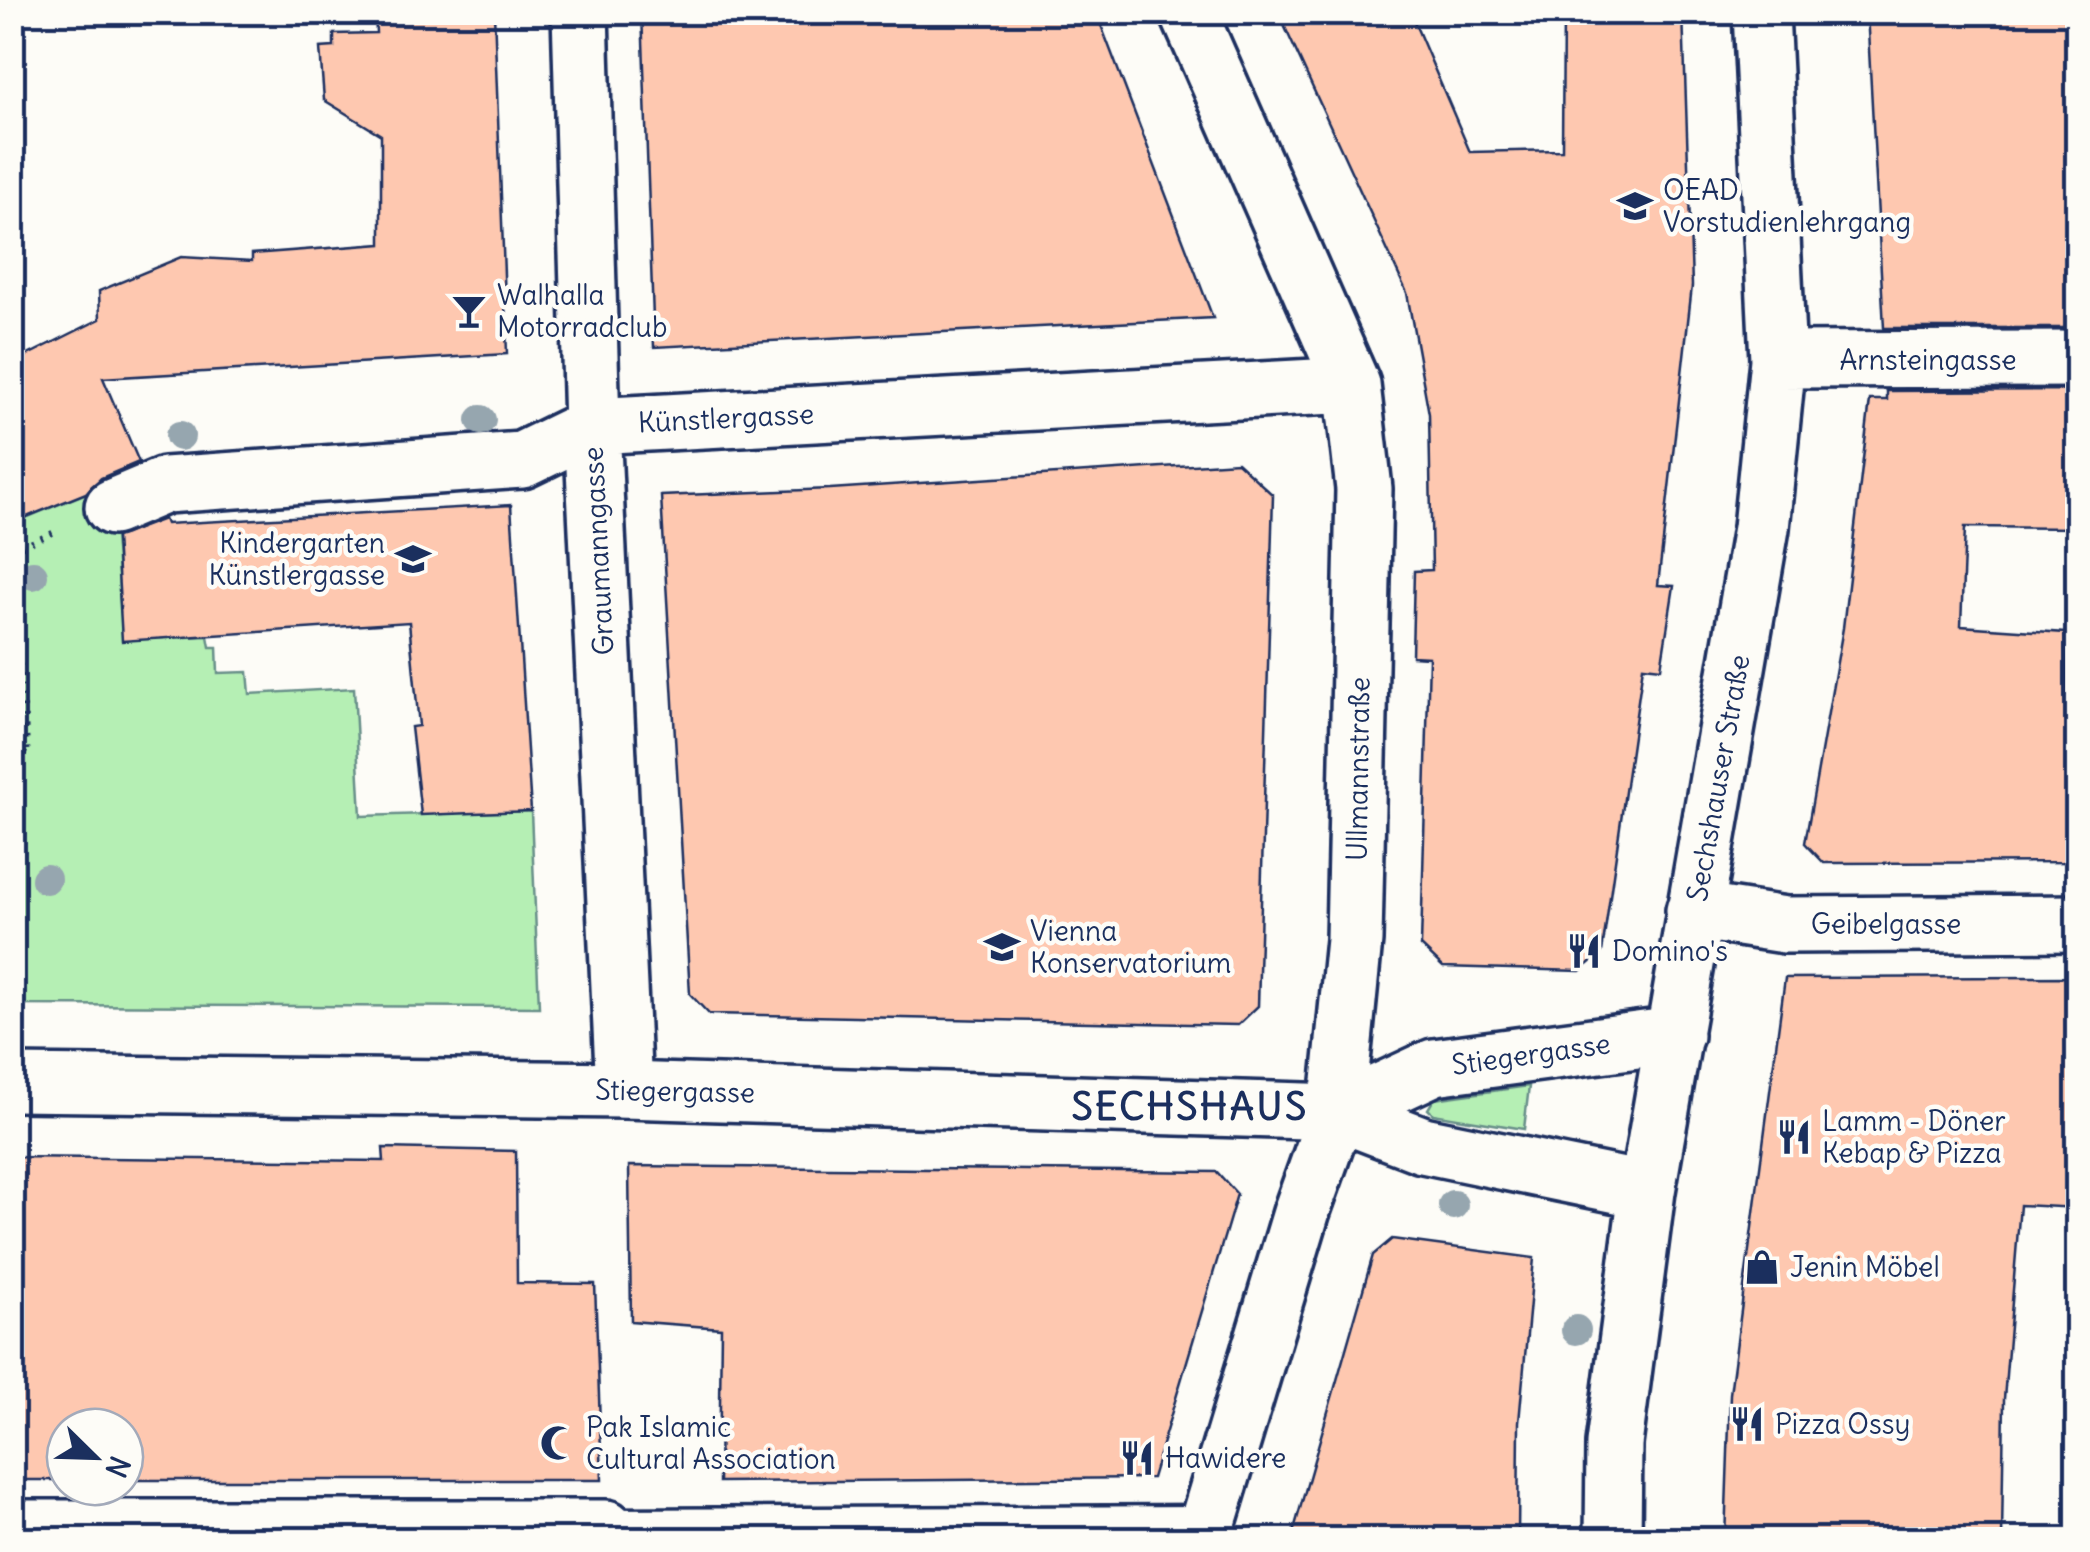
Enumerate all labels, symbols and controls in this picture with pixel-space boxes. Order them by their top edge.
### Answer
place label: OEAD Vorstudienlehrgang [1663,172,1911,240]
school or university icon: OEAD Vorstudienlehrgang [1616,187,1654,225]
place label: Walhalla Motorradclub [497,277,667,345]
bar icon: Walhalla Motorradclub [450,292,488,330]
street label: Arnsteingasse [1839,342,2017,378]
street label: Künstlergasse [637,395,815,441]
street label: Graumanngasse [575,446,621,656]
place label: Kindergarten Künstlergasse [209,525,385,593]
school or university icon: Kindergarten Künstlergasse [394,540,432,578]
street label: Sechshauser Straße [1679,652,1757,904]
street label: Ullmannstraße [1338,677,1378,861]
street label: Geibelgasse [1811,906,1961,942]
place label: Vienna Konservatorium [1030,913,1231,981]
school or university icon: Vienna Konservatorium [983,928,1021,966]
restaurant icon: Domino's [1565,932,1603,970]
place label: Domino's [1612,933,1728,969]
street label: Stiegergasse [1449,1025,1613,1083]
street label: Stiegergasse [595,1072,755,1110]
district label: SECHSHAUS [1071,1083,1309,1130]
place label: Lamm - Döner Kebap & Pizza [1822,1103,2006,1171]
restaurant icon: Lamm - Döner Kebap & Pizza [1775,1118,1813,1156]
shop icon: Jenin Möbel [1743,1248,1781,1286]
place label: Jenin Möbel [1790,1249,1940,1285]
restaurant icon: Pizza Ossy [1728,1405,1766,1443]
place label: Pizza Ossy [1775,1406,1910,1442]
north arrow [45,1407,145,1507]
place label: Pak Islamic Cultural Association [586,1409,836,1477]
mosque icon: Pak Islamic Cultural Association [539,1424,577,1462]
restaurant icon: Hawidere [1118,1439,1156,1477]
place label: Hawidere [1165,1440,1286,1476]
text: N [98,1451,138,1483]

